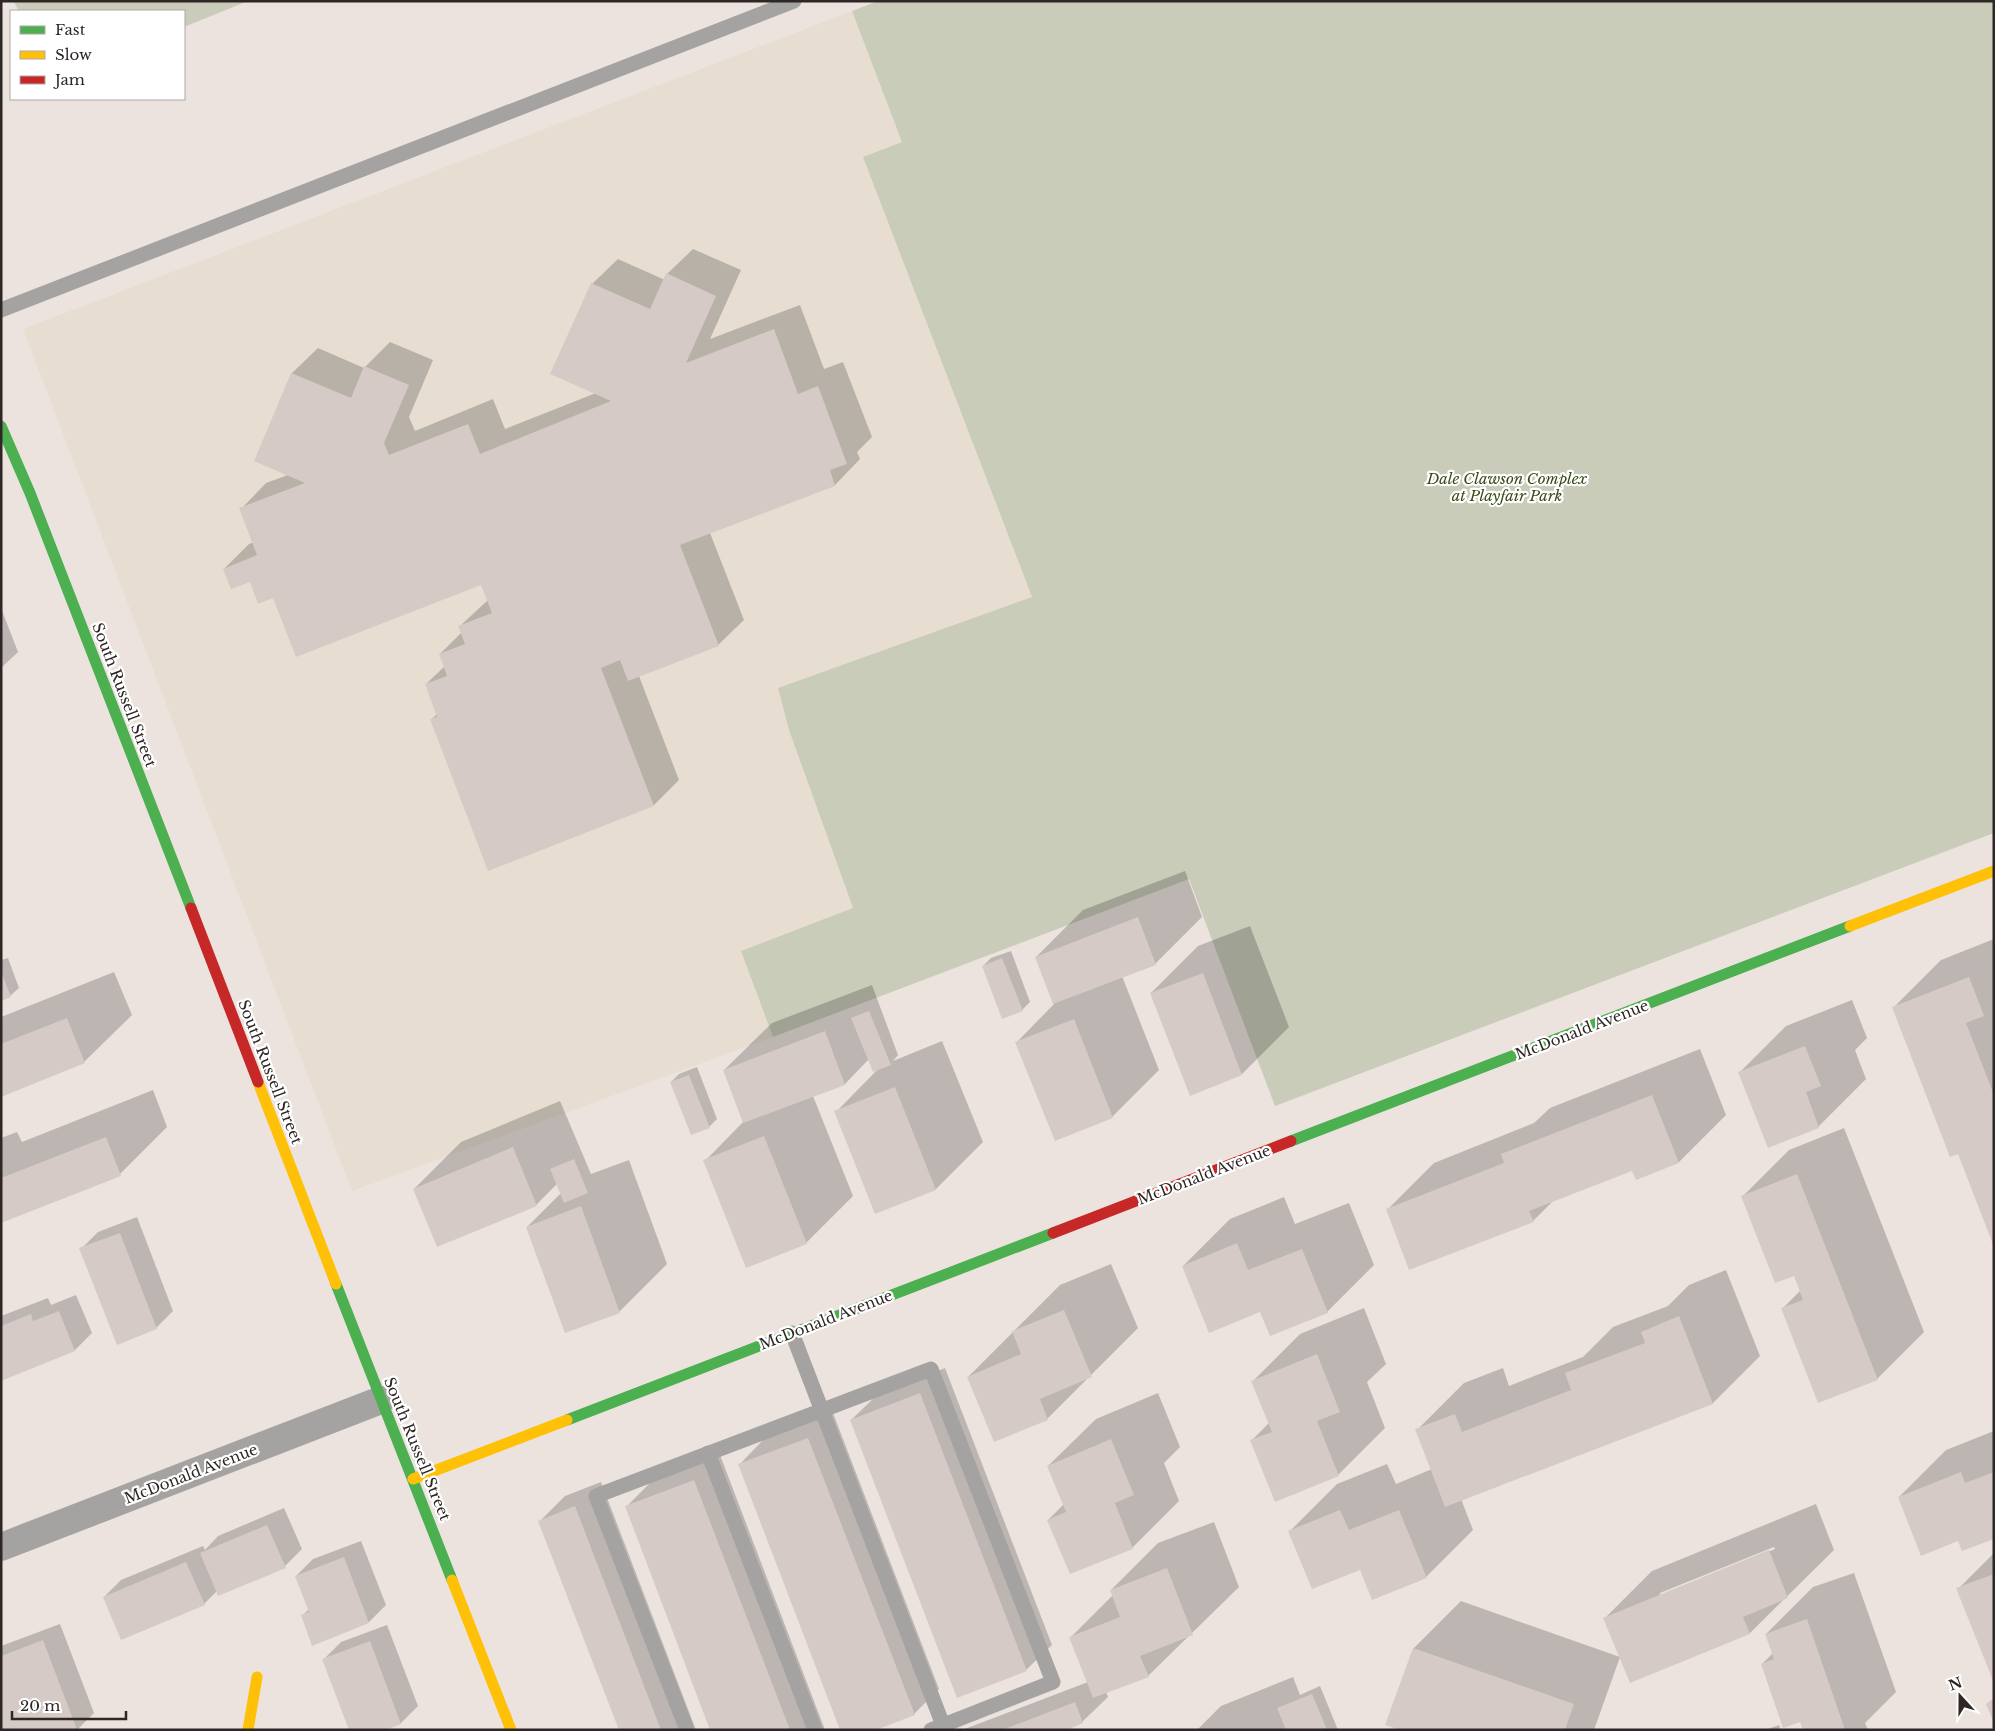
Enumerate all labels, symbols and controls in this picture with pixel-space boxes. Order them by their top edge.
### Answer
legend [10,10,185,100]
text: Fast [55,20,86,39]
text: Slow [55,45,92,64]
text: Jam [53,70,85,89]
park label: Dale Clawson Complex at Playfair Park [1426,469,1588,505]
street label: South Russell Street [88,620,161,770]
street label: McDonald Avenue [1512,995,1651,1064]
street label: South Russell Street [234,997,307,1147]
street label: McDonald Avenue [1134,1140,1273,1209]
street label: McDonald Avenue [756,1285,895,1354]
street label: South Russell Street [380,1374,455,1524]
street label: McDonald Avenue [121,1439,260,1508]
north arrow [1935,1671,1985,1721]
text: N [1946,1673,1965,1695]
scale bar [12,1688,126,1720]
text: 20 m [20,1696,60,1715]

